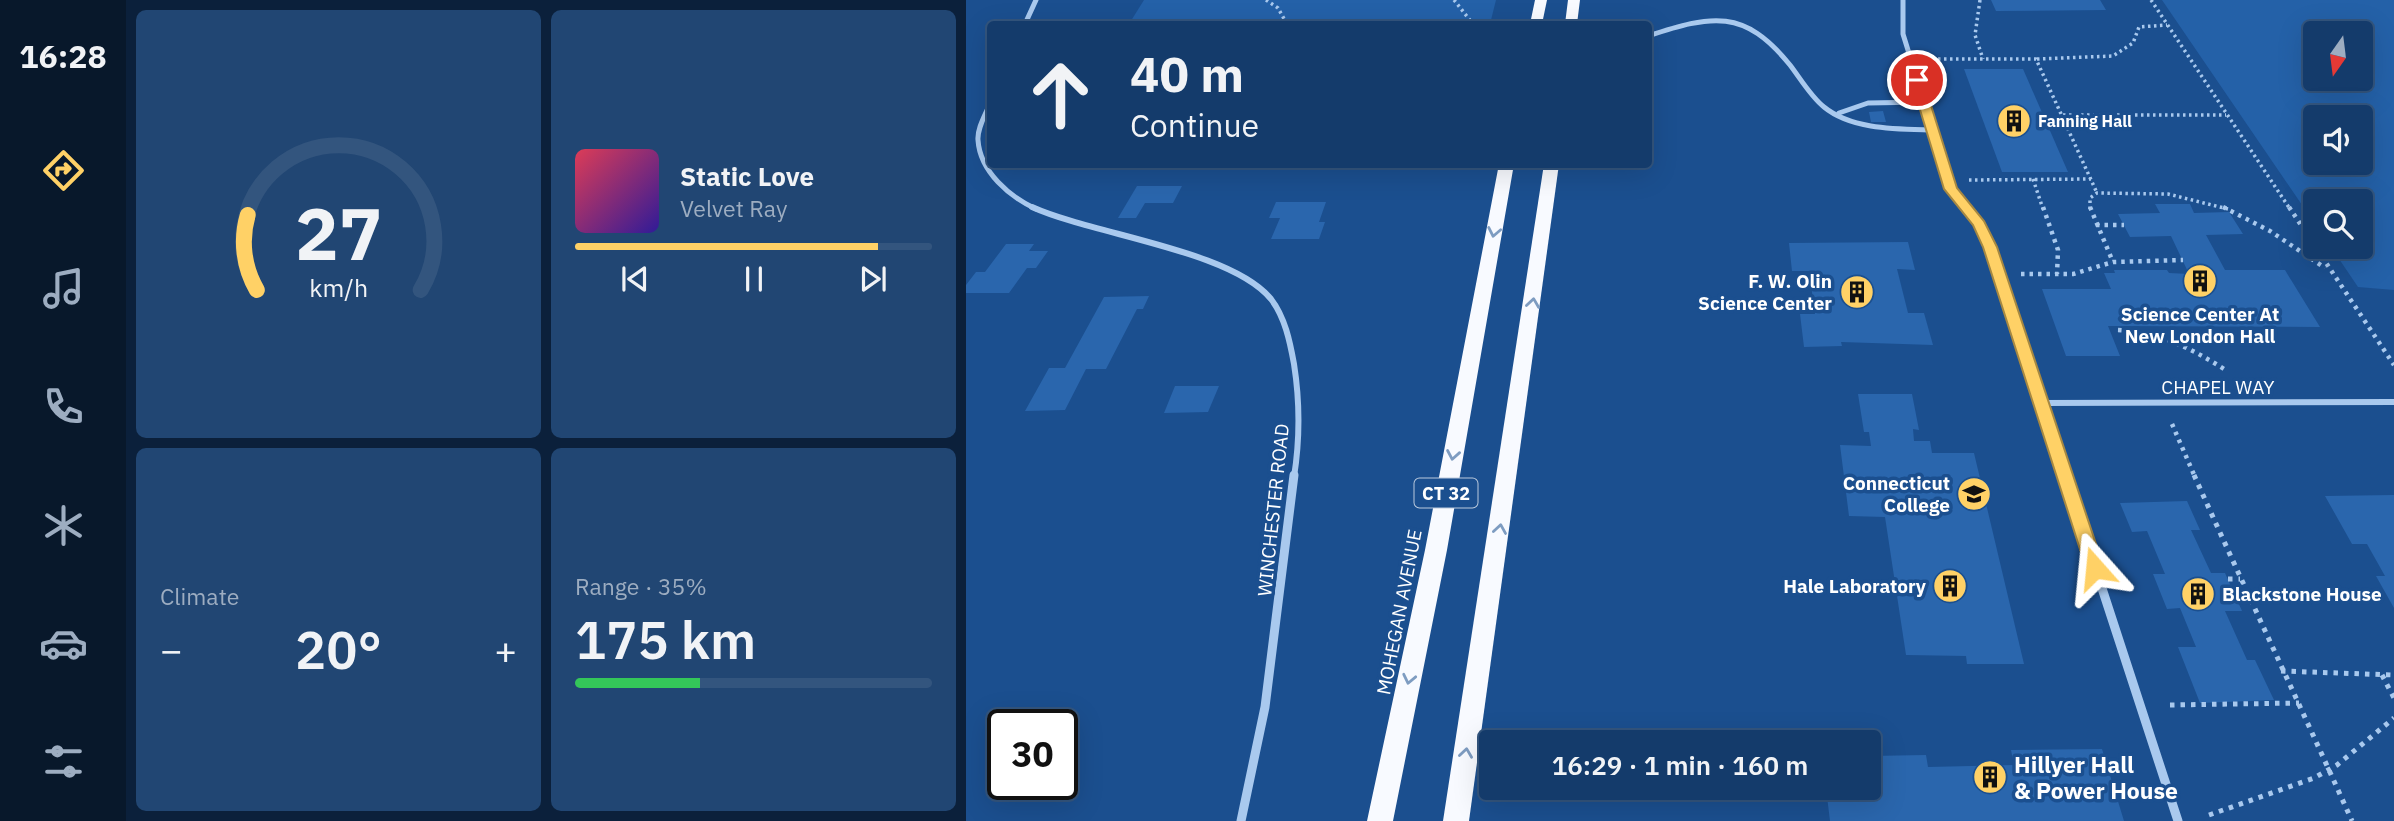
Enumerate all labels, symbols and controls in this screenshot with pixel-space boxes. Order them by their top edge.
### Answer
north arrow [2303,21,2373,91]
map controls [2303,21,2373,259]
text: 16:28 [19,35,107,77]
text: 40 m [1130,42,1244,105]
icon: ahead [1015,49,1106,140]
pin [1887,50,1947,110]
icon: arrive [1898,61,1936,99]
building icon: Fanning Hall [1995,102,2033,140]
text: Continue [1130,104,1259,146]
button: sound [2303,105,2373,175]
place label: Fanning Hall [2038,111,2132,131]
icon: directions [39,146,88,195]
text: Static Love [680,159,814,193]
text: 27 [295,185,382,280]
button: search [2303,189,2373,259]
text: Velvet Ray [680,193,787,223]
one-way arrow [1487,226,1502,237]
icon: previous [616,260,654,298]
icon: pause [735,260,773,298]
icon: next [854,260,892,298]
building icon: Science Center At New London Hall [2181,262,2219,300]
icon: music [39,264,88,313]
place label: F. W. Olin Science Center [1698,269,1832,315]
text: km/h [309,271,368,304]
building icon: F. W. Olin Science Center [1838,273,1876,311]
one-way arrow [1525,298,1540,309]
place label: Science Center At New London Hall [2121,302,2279,348]
street label: CHAPEL WAY [2161,375,2275,399]
icon: phone [39,382,88,431]
street label: WINCHESTER ROAD [1252,422,1294,598]
one-way arrow [1446,449,1461,461]
place label: Connecticut College [1843,471,1950,517]
school or university icon: Connecticut College [1955,475,1993,513]
road number: CT 32 [1414,478,1478,508]
icon: climate [39,501,88,550]
one-way arrow [1492,523,1507,534]
street label: MOHEGAN AVENUE [1371,527,1427,697]
position arrow [2058,531,2132,605]
building icon: Hale Laboratory [1931,567,1969,605]
text: Range · 35% [575,571,707,601]
place label: Hale Laboratory [1783,574,1927,598]
building icon: Blackstone House [2179,575,2217,613]
text: Climate [160,581,239,611]
place label: Blackstone House [2222,582,2382,606]
text: 175 km [575,606,756,673]
text: 20° [295,616,382,683]
icon: car [39,619,88,668]
text: − [160,625,183,674]
text: + [494,625,517,674]
one-way arrow [1403,673,1418,685]
speed limit sign: 30 [987,709,1078,800]
icon: filters [39,737,88,786]
one-way arrow [1458,748,1473,759]
text: 16:29 · 1 min · 160 m [1552,748,1808,782]
place label: Hillyer Hall & Power House [2014,749,2178,805]
building icon: Hillyer Hall & Power House [1971,758,2009,796]

